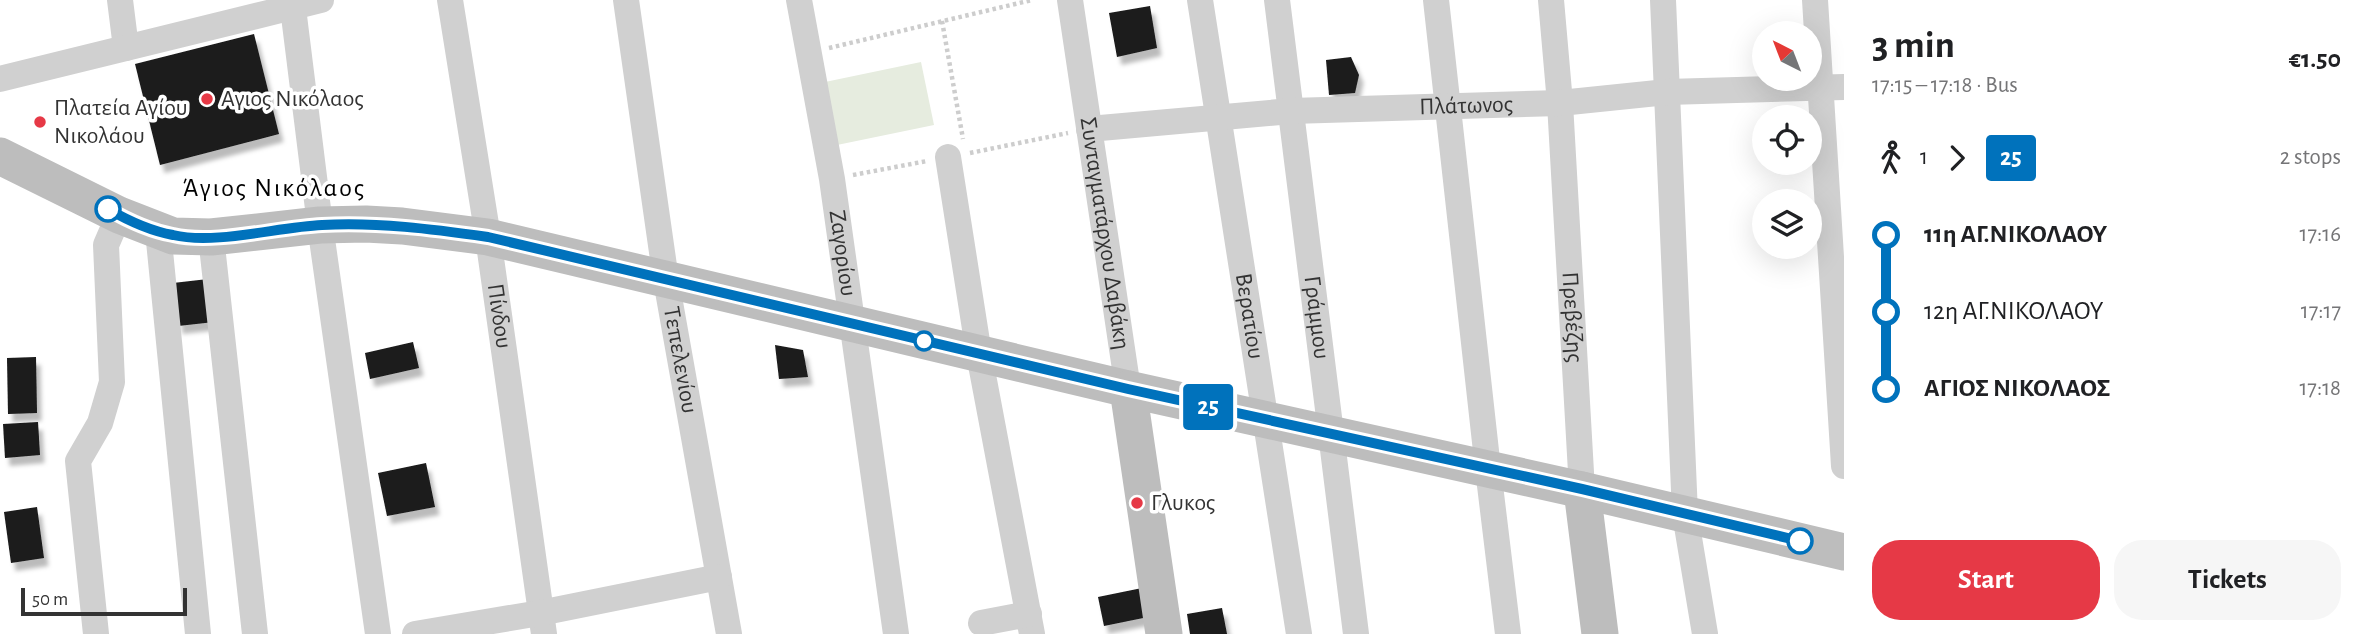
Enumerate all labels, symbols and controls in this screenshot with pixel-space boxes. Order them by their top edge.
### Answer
north arrow [1752,21,1822,91]
map controls [1752,21,1822,259]
text: 3 min [1872,27,1955,65]
text: €1.50 [2289,46,2341,72]
text: 17:15 – 17:18 · Bus [1872,74,2018,97]
place label: Αγιος Νικόλαος [221,87,364,111]
marker: Αγιος Νικόλαος [199,91,215,107]
street label: Πλάτωνος [1419,92,1513,119]
place label: Πλατεία Αγίου Νικολάου [54,96,188,148]
button: locate [1752,105,1822,175]
marker: Πλατεία Αγίου Νικολάου [32,114,48,130]
street label: Συνταγματάρχου Δαβάκη [1076,116,1134,351]
icon: walk [1872,139,1910,177]
icon: forward [1938,139,1976,177]
text: 1 [1920,146,1928,169]
text: 25 [2000,146,2022,170]
text: 2 stops [2280,146,2341,169]
district label: Άγιος Νικόλαος [182,175,366,201]
button: layers [1752,189,1822,259]
unlabelled marker [95,196,121,222]
street label: Ζαγορίου [825,209,860,298]
text: 11η ΑΓ.ΝΙΚΟΛΑΟΥ [1924,221,2107,247]
text: 17:16 [2300,223,2341,246]
street label: Πρεβέζης [1558,271,1587,363]
street label: Βερατίου [1231,272,1268,361]
street label: Γράμμου [1299,274,1334,361]
street label: Πίνδου [483,282,516,350]
text: 12η ΑΓ.ΝΙΚΟΛΑΟΥ [1924,298,2103,324]
text: 17:17 [2301,300,2341,323]
street label: Τεπελενίου [659,305,701,415]
unlabelled marker [914,331,934,351]
text: ΑΓΙΟΣ ΝΙΚΟΛΑΟΣ [1924,375,2110,401]
text: 17:18 [2299,377,2341,400]
line badge: 25 [1176,384,1240,430]
text: 25 [1197,395,1219,419]
place label: Γλυκος [1151,491,1215,515]
marker: Γλυκος [1129,495,1145,511]
unlabelled marker [1787,528,1813,554]
button: Start [1872,540,2100,620]
button: Tickets [2114,540,2341,620]
scale bar [21,585,187,617]
text: 50 m [32,590,68,609]

